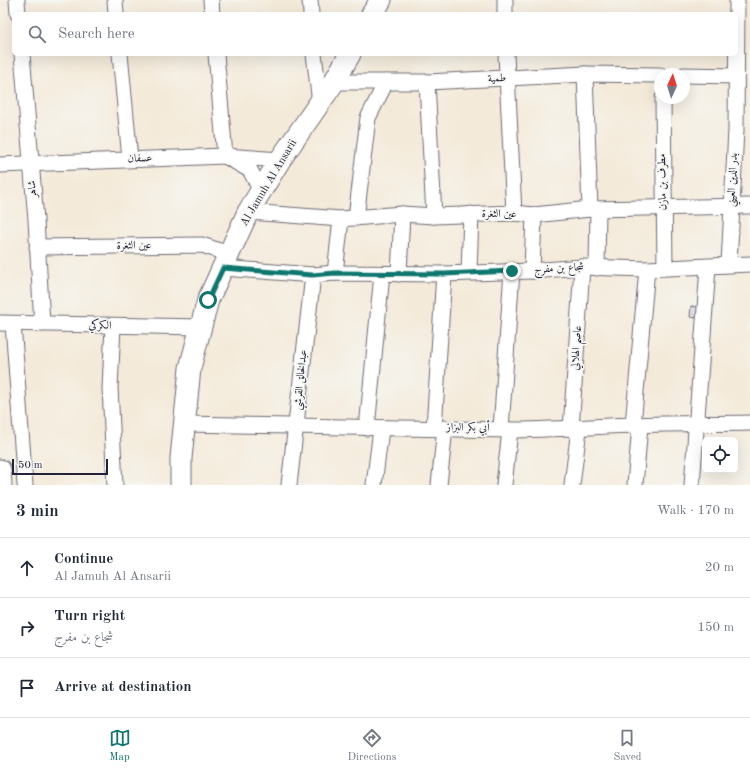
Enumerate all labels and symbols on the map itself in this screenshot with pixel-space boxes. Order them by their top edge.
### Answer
north arrow [654,68,690,104]
street label: طمية [488,73,506,85]
street label: Al Jamuh Al Ansarii [239,138,299,228]
street label: عسفان [128,153,152,165]
street label: مطرف بن مازن [656,153,670,211]
street label: بدر الدين العيني [726,153,744,207]
street label: شاهر [27,180,40,199]
street label: عين الثغرة [482,209,516,221]
street label: عين الثغرة [117,240,151,253]
street label: شجاع بن مفرج [534,261,584,280]
route end [503,262,521,280]
route start [199,291,217,309]
street label: الكركي [88,317,112,334]
street label: عاصم الهلالي [570,325,588,371]
street label: عبدالخالق القرشي [292,349,314,411]
street label: أبي بكر البزاز [445,418,490,436]
scale bar [12,457,108,476]

